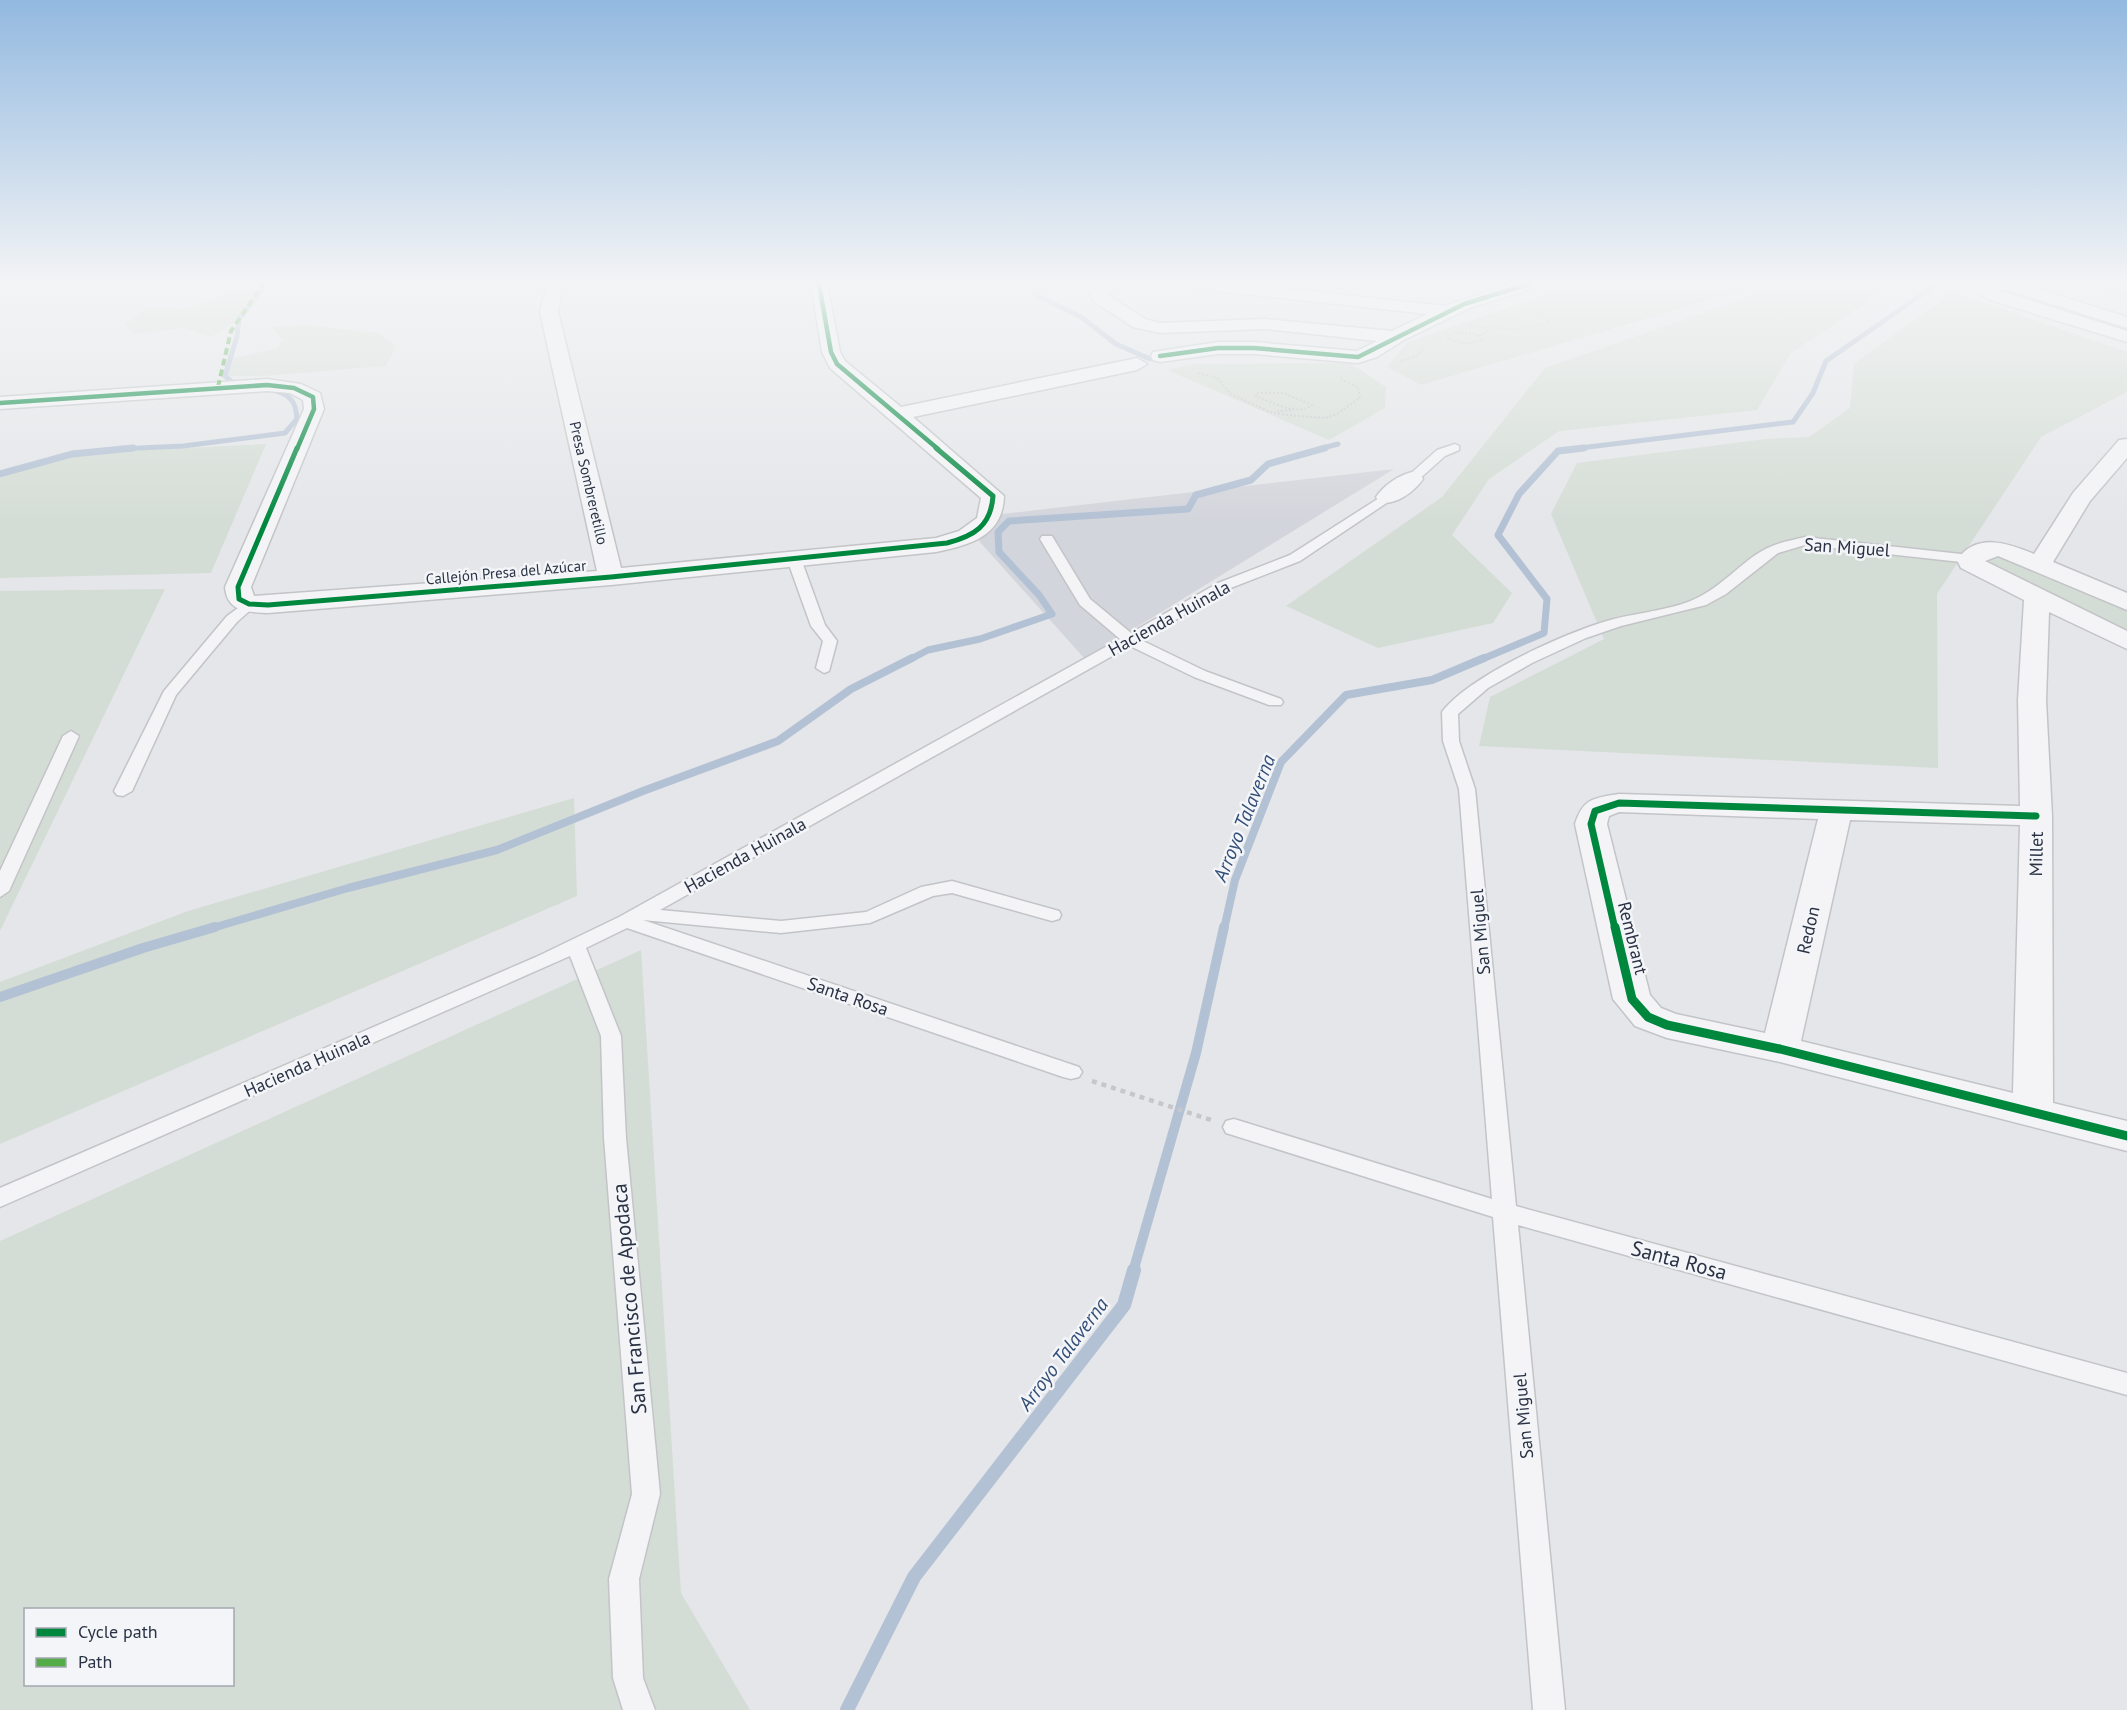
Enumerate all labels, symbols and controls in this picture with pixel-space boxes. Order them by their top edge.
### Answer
street label: Presa Sombreretillo [566,419,612,547]
street label: San Miguel [1803,533,1891,562]
street label: Callejón Presa del Azúcar [425,556,587,588]
street label: Hacienda Huinala [1104,575,1234,661]
water label: Arroyo Talaverna [1206,750,1281,886]
street label: Hacienda Huinala [680,812,810,898]
street label: Millet [2024,831,2048,877]
street label: San Miguel [1465,887,1495,976]
street label: Rembrant [1613,899,1653,977]
street label: Redon [1791,904,1825,956]
street label: Santa Rosa [804,971,892,1021]
street label: Hacienda Huinala [240,1026,374,1102]
street label: San Francisco de Apodaca [605,1182,653,1416]
street label: Santa Rosa [1628,1234,1730,1286]
water label: Arroyo Talaverna [1011,1292,1114,1416]
street label: San Miguel [1508,1371,1538,1460]
legend [24,1608,234,1686]
text: Cycle path [78,1620,158,1643]
text: Path [78,1650,112,1673]

